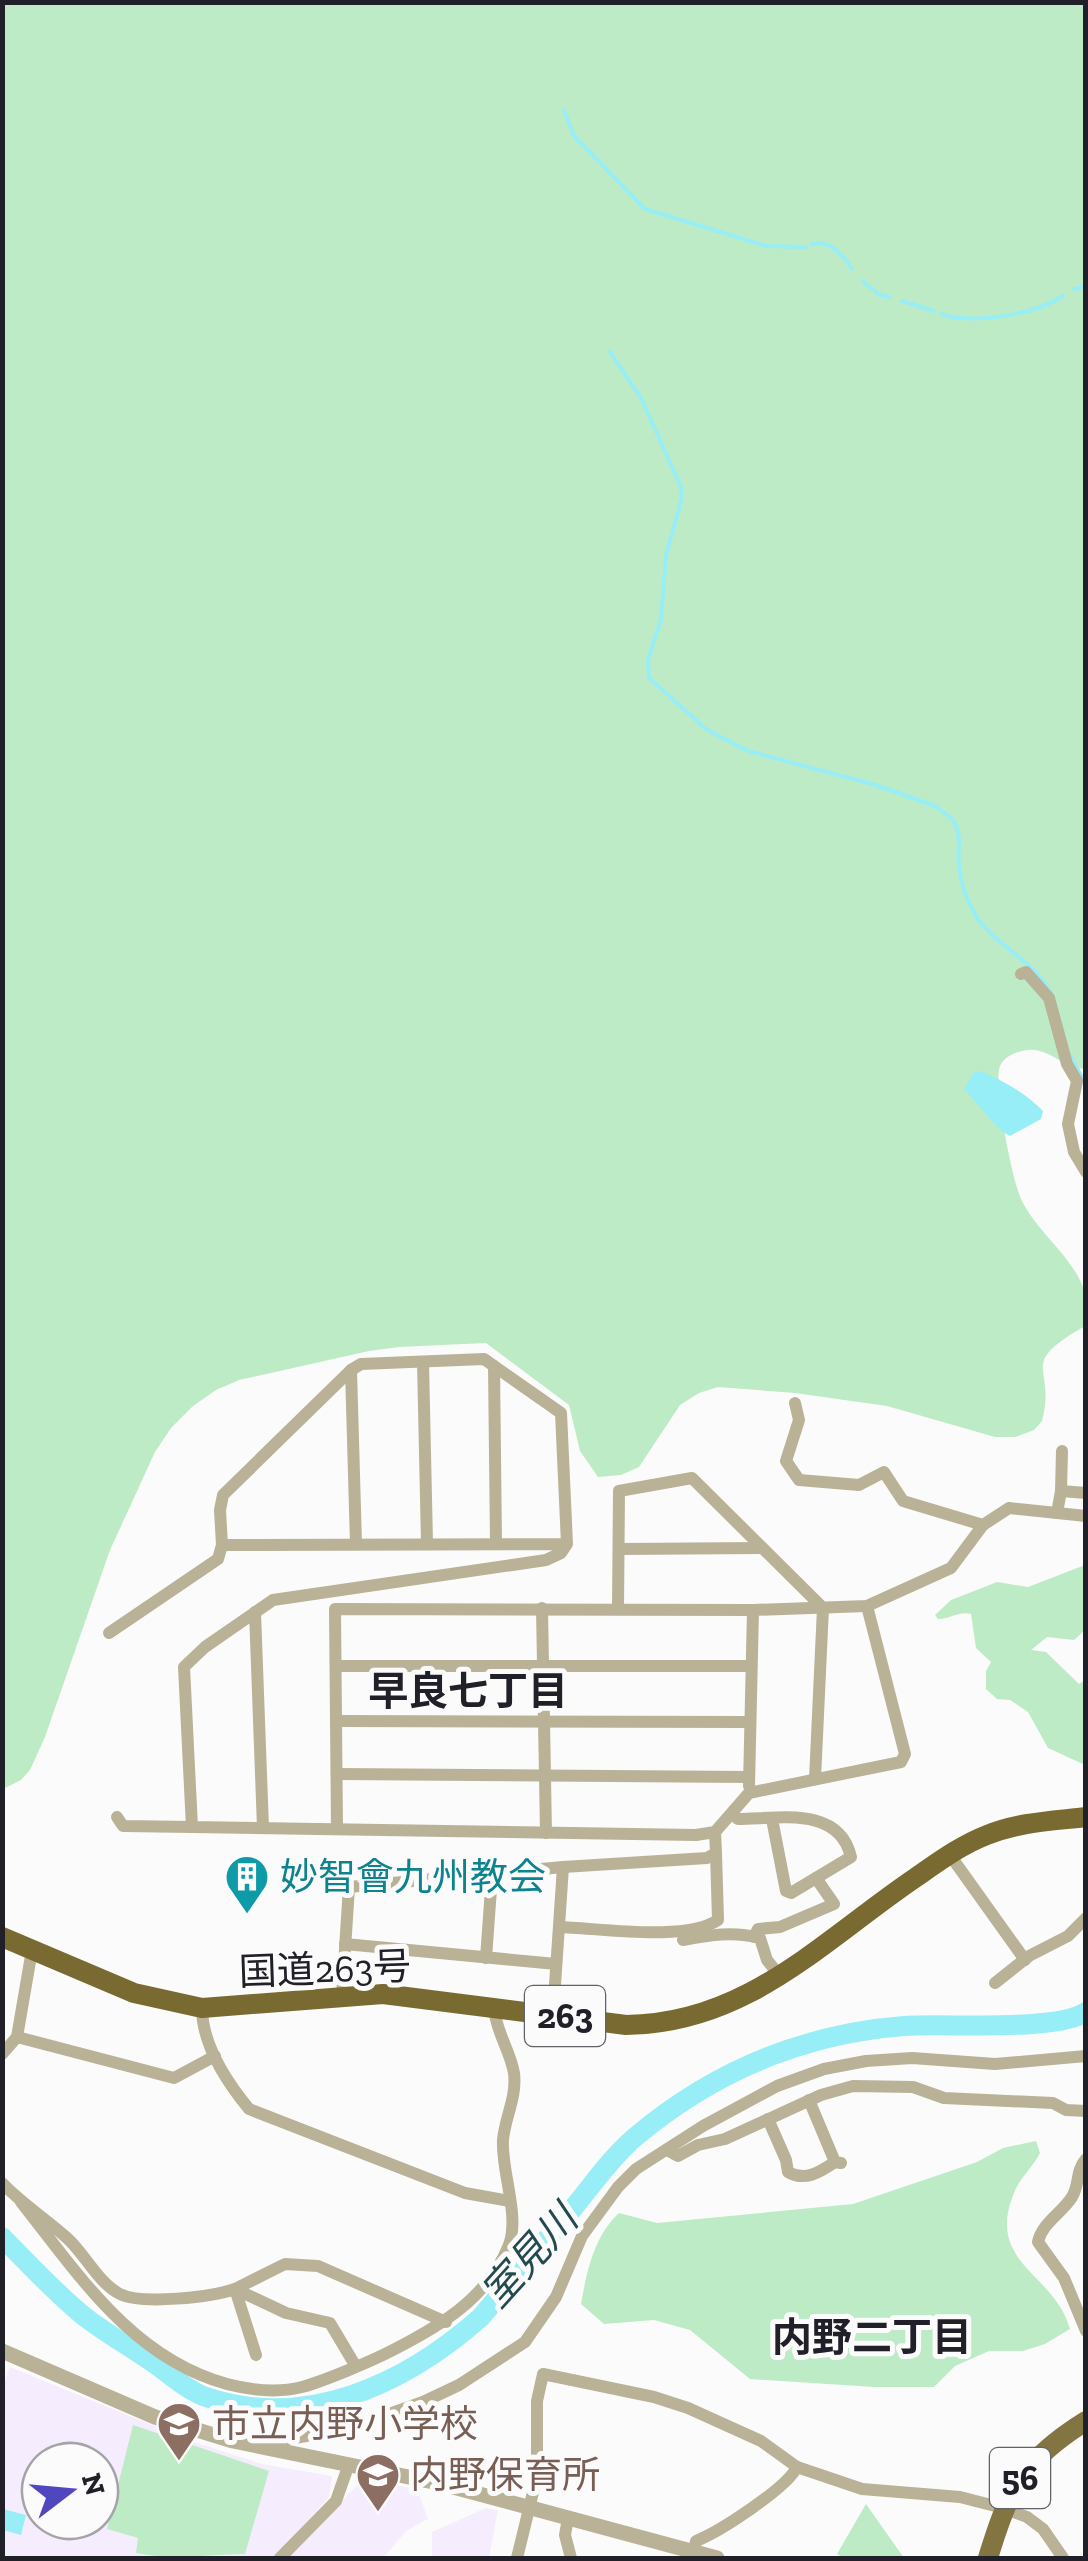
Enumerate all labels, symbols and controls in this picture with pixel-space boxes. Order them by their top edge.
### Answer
district label: 早良七丁目 [368,1667,568,1715]
building icon: 妙智會九州教会 [224,1854,270,1915]
place label: 妙智會九州教会 [280,1854,546,1900]
street label: 国道263号 [238,1943,412,1995]
road number: 263 [525,1986,605,2046]
water label: 室見川 [471,2192,590,2317]
district label: 内野二丁目 [772,2313,972,2361]
school or university icon: 市立内野小学校 [156,2401,202,2462]
place label: 市立内野小学校 [212,2401,478,2447]
north arrow [20,2441,120,2541]
road number: 56 [990,2448,1050,2508]
school or university icon: 内野保育所 [355,2452,401,2513]
place label: 内野保育所 [410,2452,600,2498]
text: N [75,2469,112,2499]

